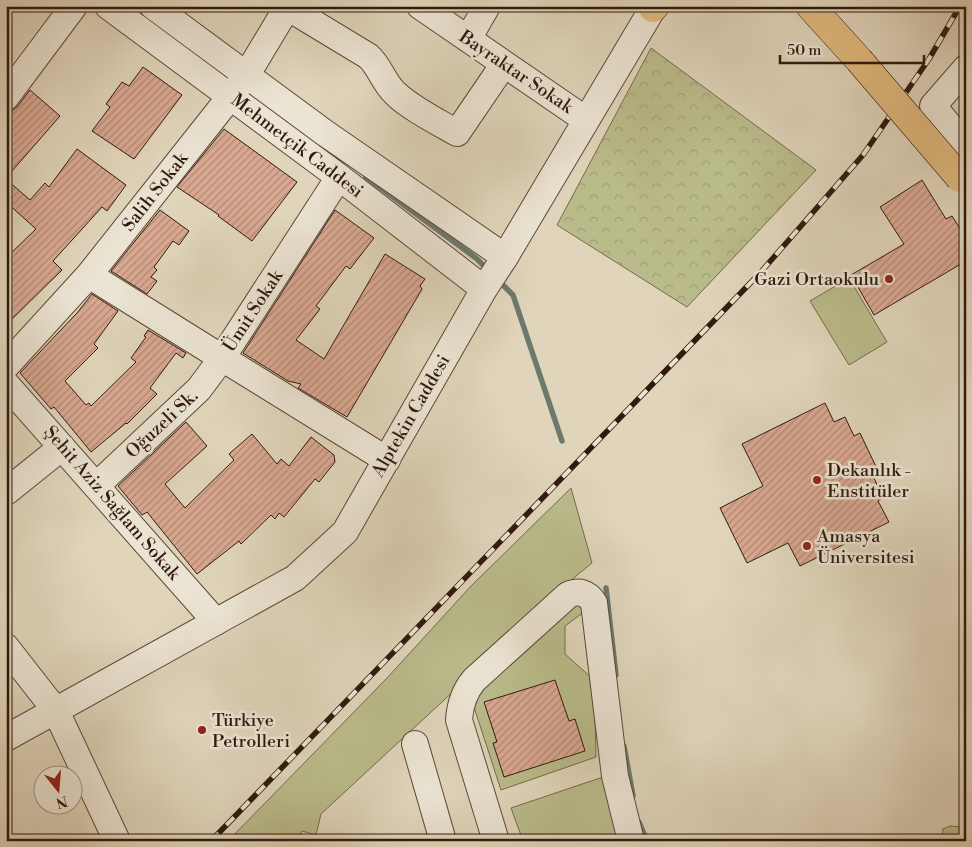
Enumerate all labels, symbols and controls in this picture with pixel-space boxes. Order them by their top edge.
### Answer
street label: Bayraktar Sokak [454,25,579,120]
scale bar [780,32,923,64]
text: 50 m [787,41,821,60]
street label: Mehmetçik Caddesi [226,89,368,203]
street label: Salih Sokak [117,147,194,236]
street label: Ümit Sokak [218,264,289,356]
place label: Gazi Ortaokulu [754,268,880,291]
marker: Gazi Ortaokulu [883,273,895,285]
street label: Alptekin Caddesi [366,350,455,482]
street label: Oğuzeli Sk. [121,385,203,463]
street label: Şehit Aziz Sağlam Sokak [39,421,186,586]
place label: Dekanlık - Enstitüler [827,459,911,503]
marker: Dekanlık - Enstitüler [811,474,823,486]
place label: Amasya Üniversitesi [816,525,915,569]
marker: Amasya Üniversitesi [801,540,813,552]
place label: Türkiye Petrolleri [212,709,290,753]
marker: Türkiye Petrolleri [196,724,208,736]
north arrow [32,764,82,814]
text: N [54,791,69,812]

